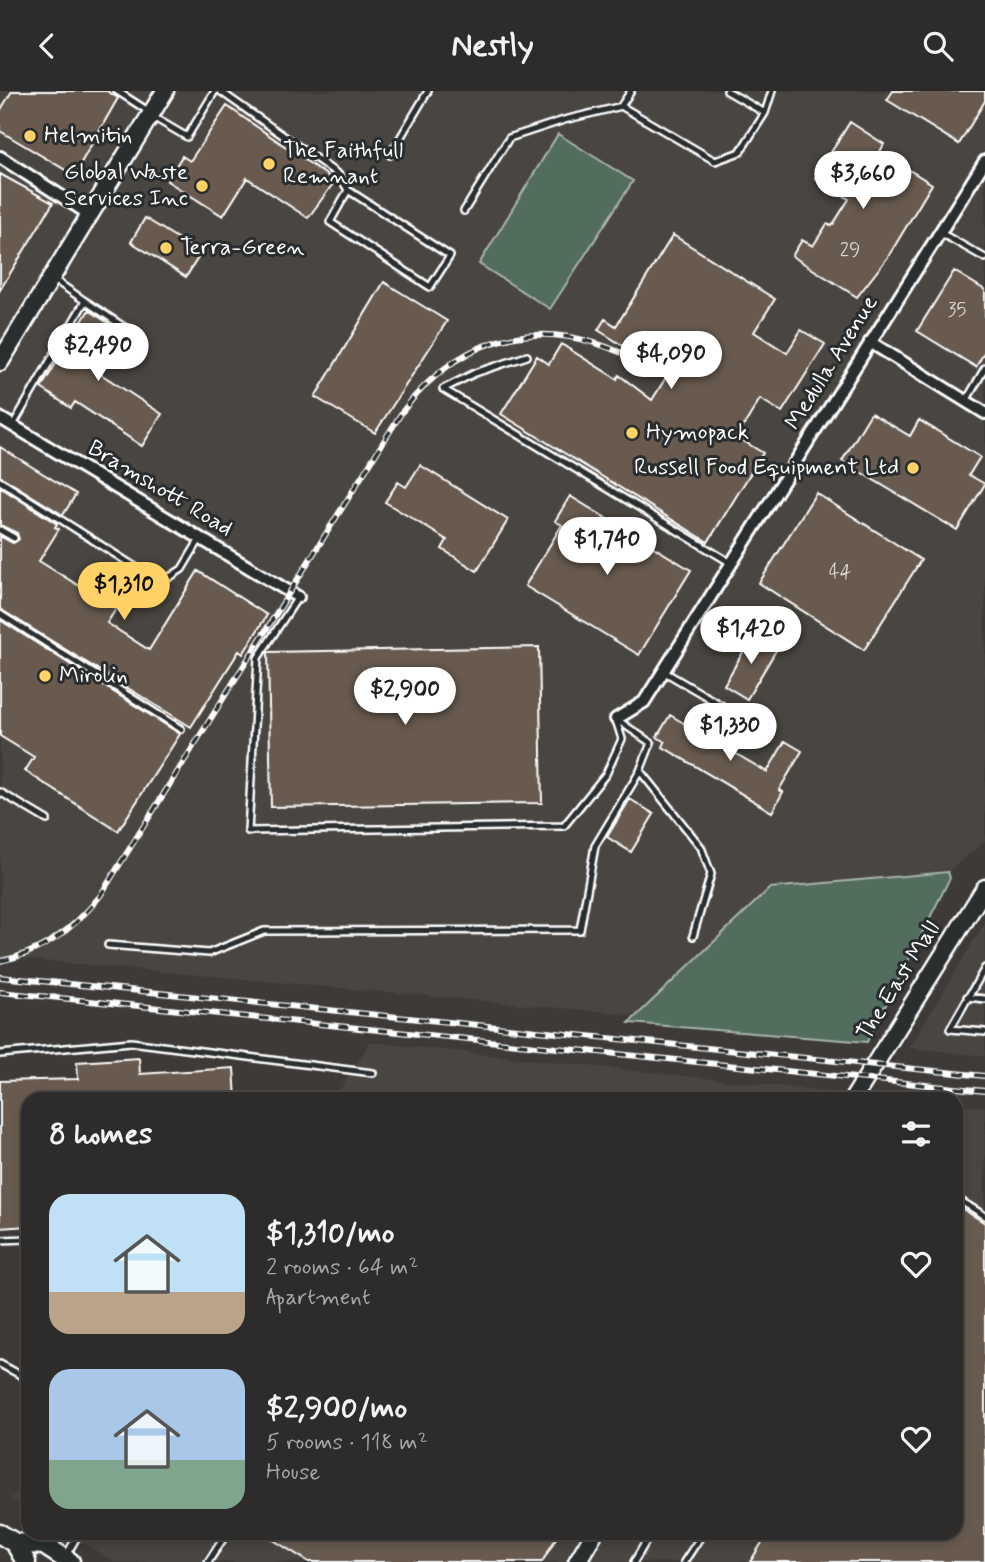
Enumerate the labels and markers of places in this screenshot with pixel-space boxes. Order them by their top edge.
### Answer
place label: Helmitin [44,121,132,151]
marker: Helmitin [22,128,38,144]
place label: The Faithfull Remnant [283,136,403,192]
pin: $3,660 [806,151,920,211]
marker: The Faithfull Remnant [261,156,277,172]
place label: Global Waste Services Inc [64,158,188,214]
marker: Global Waste Services Inc [194,178,210,194]
place label: Terra-Green [180,233,305,263]
marker: Terra-Green [158,240,174,256]
pin: $2,490 [41,323,155,383]
pin: $4,090 [614,331,728,391]
place label: Hymopack [646,418,749,448]
marker: Hymopack [624,425,640,441]
place label: Russell Food Equipment Ltd [634,453,899,483]
marker: Russell Food Equipment Ltd [905,460,921,476]
pin: $1,740 [550,517,664,577]
pin: $1,310 [67,563,181,622]
pin: $1,420 [694,607,808,666]
place label: Mirolin [59,661,128,691]
pin: $2,900 [348,667,462,727]
marker: Mirolin [37,668,53,684]
pin: $1,330 [673,703,787,763]

